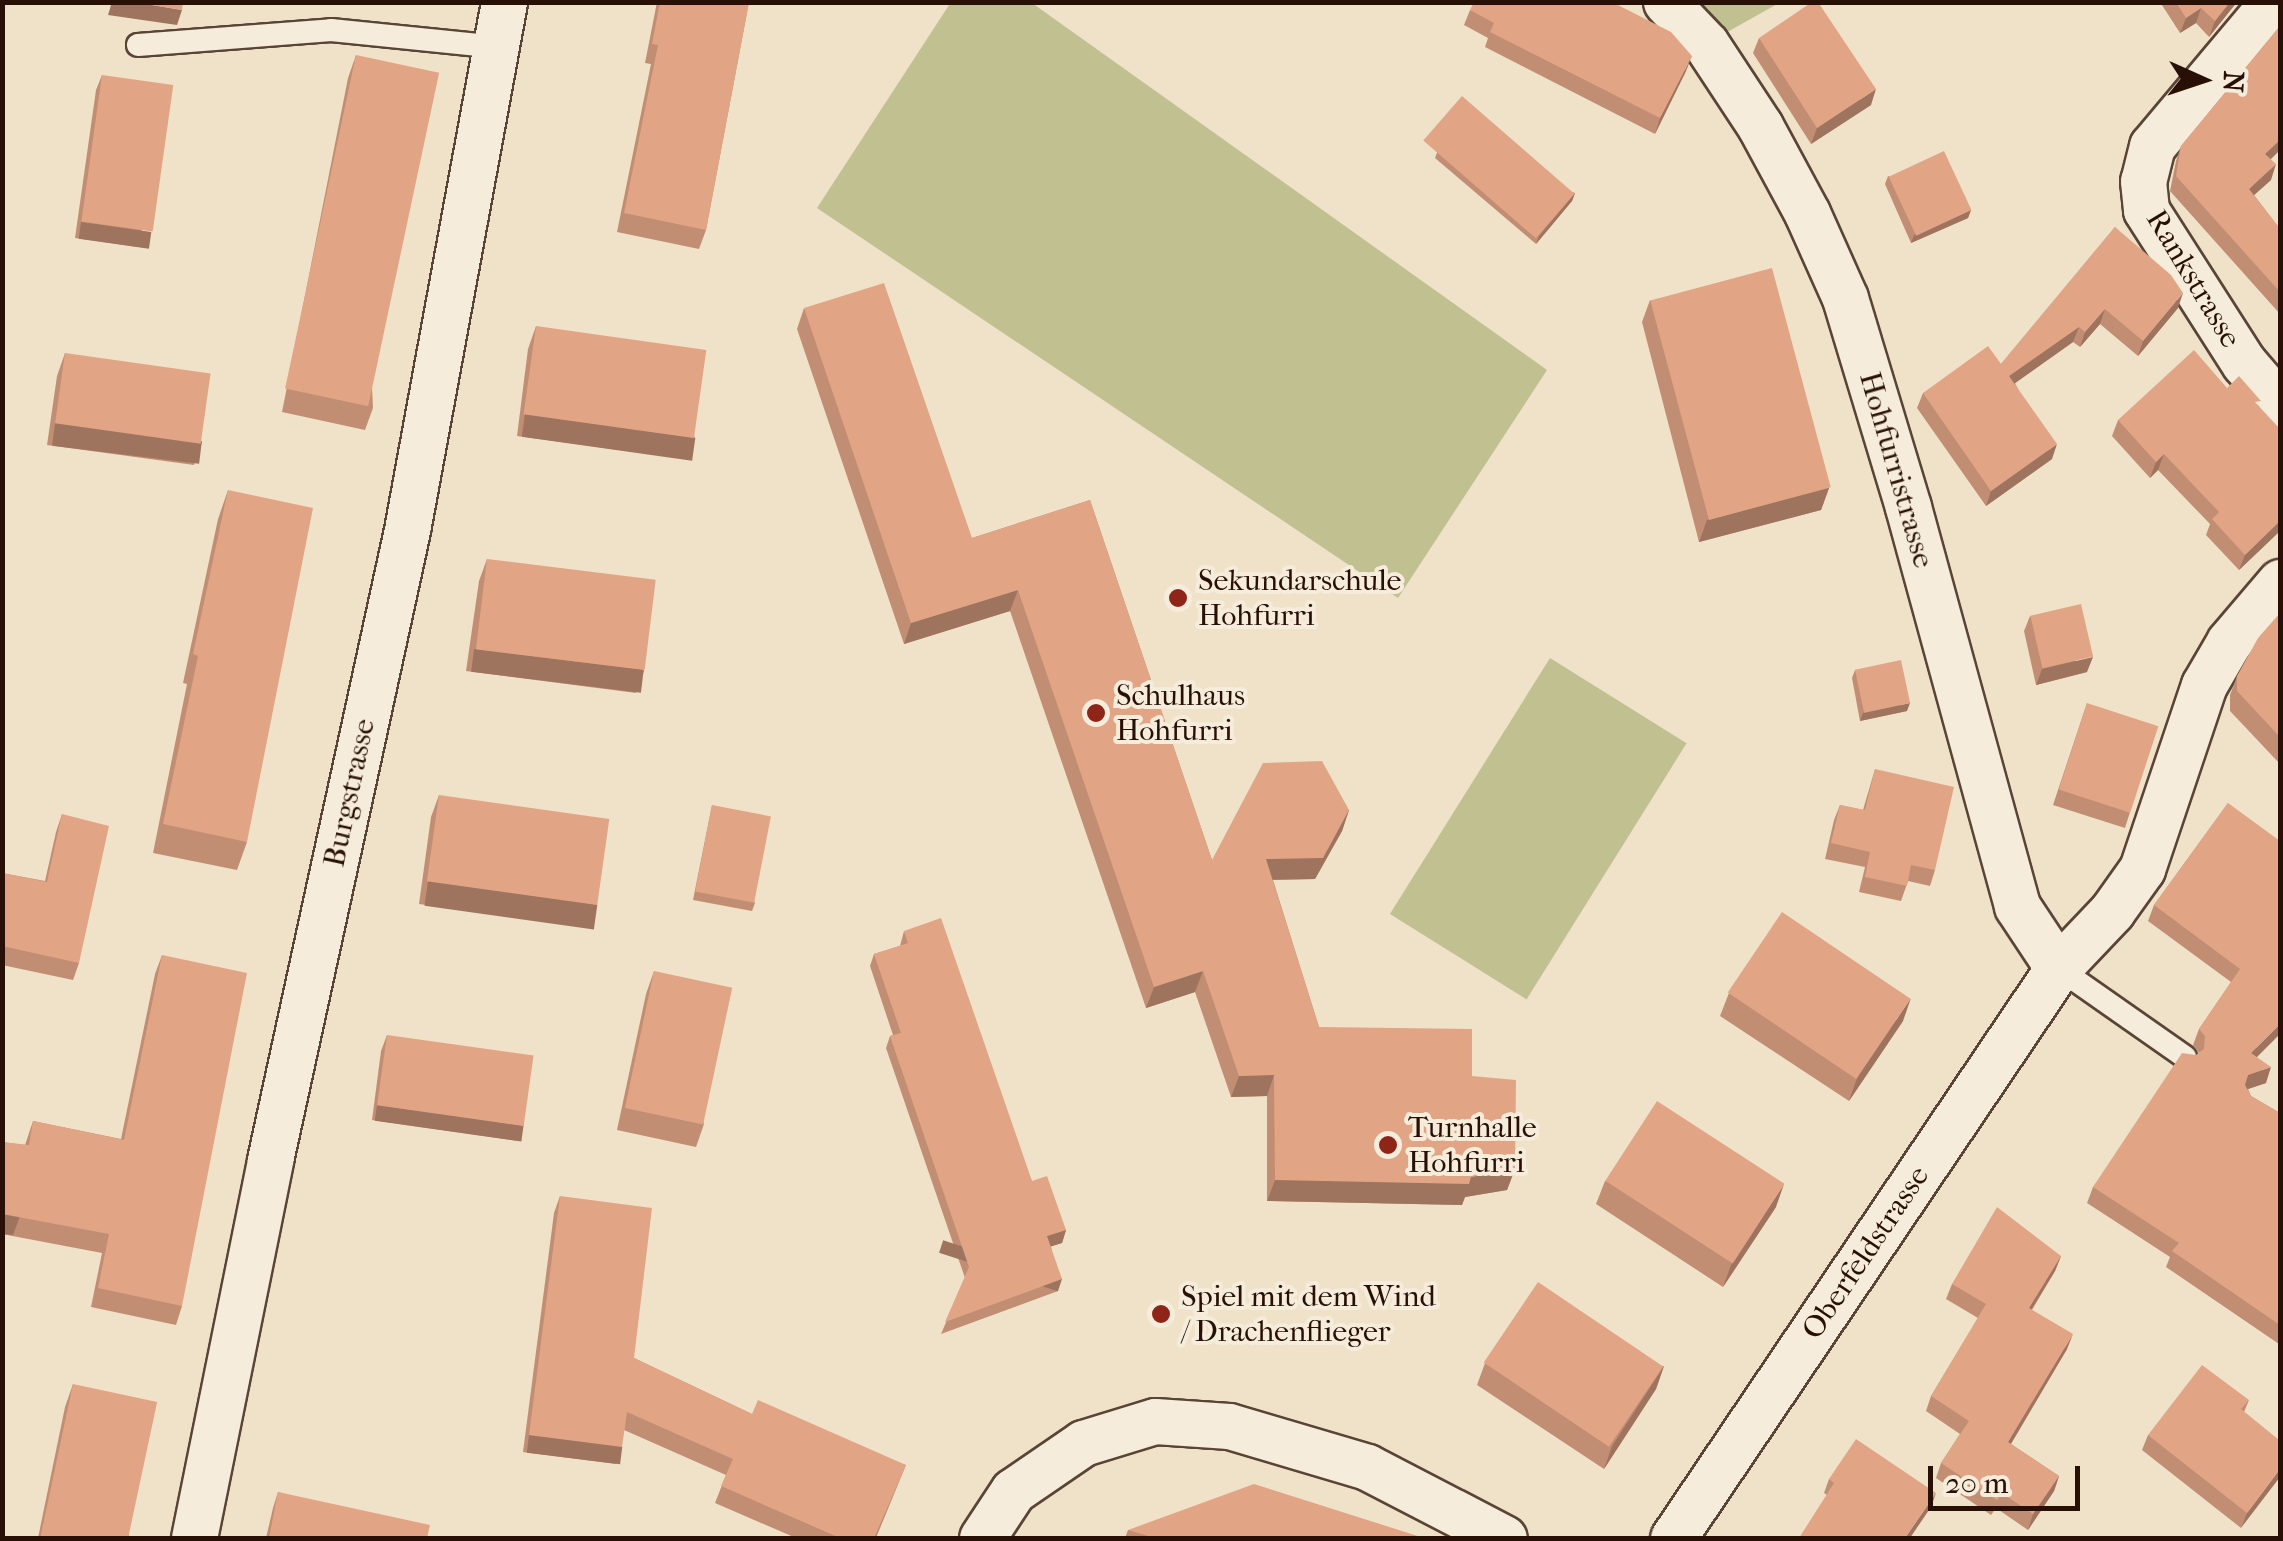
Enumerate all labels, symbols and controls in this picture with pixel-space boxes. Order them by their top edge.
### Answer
north arrow [2153,30,2253,130]
text: N [2216,70,2250,93]
street label: Rankstrasse [2138,204,2248,354]
street label: Hohfurristrasse [1851,368,1941,572]
place label: Sekundarschule Hohfurri [1198,563,1401,634]
marker: Sekundarschule Hohfurri [1167,587,1189,609]
place label: Schulhaus Hohfurri [1116,678,1245,748]
marker: Schulhaus Hohfurri [1085,702,1107,724]
street label: Burgstrasse [317,716,383,870]
place label: Turnhalle Hohfurri [1408,1110,1537,1180]
marker: Turnhalle Hohfurri [1377,1134,1399,1156]
street label: Oberfeldstrasse [1795,1160,1937,1346]
place label: Spiel mit dem Wind / Drachenflieger [1181,1279,1436,1350]
marker: Spiel mit dem Wind / Drachenflieger [1150,1303,1172,1325]
scale bar [1933,1446,2086,1508]
text: 20 m [1945,1466,2008,1501]

